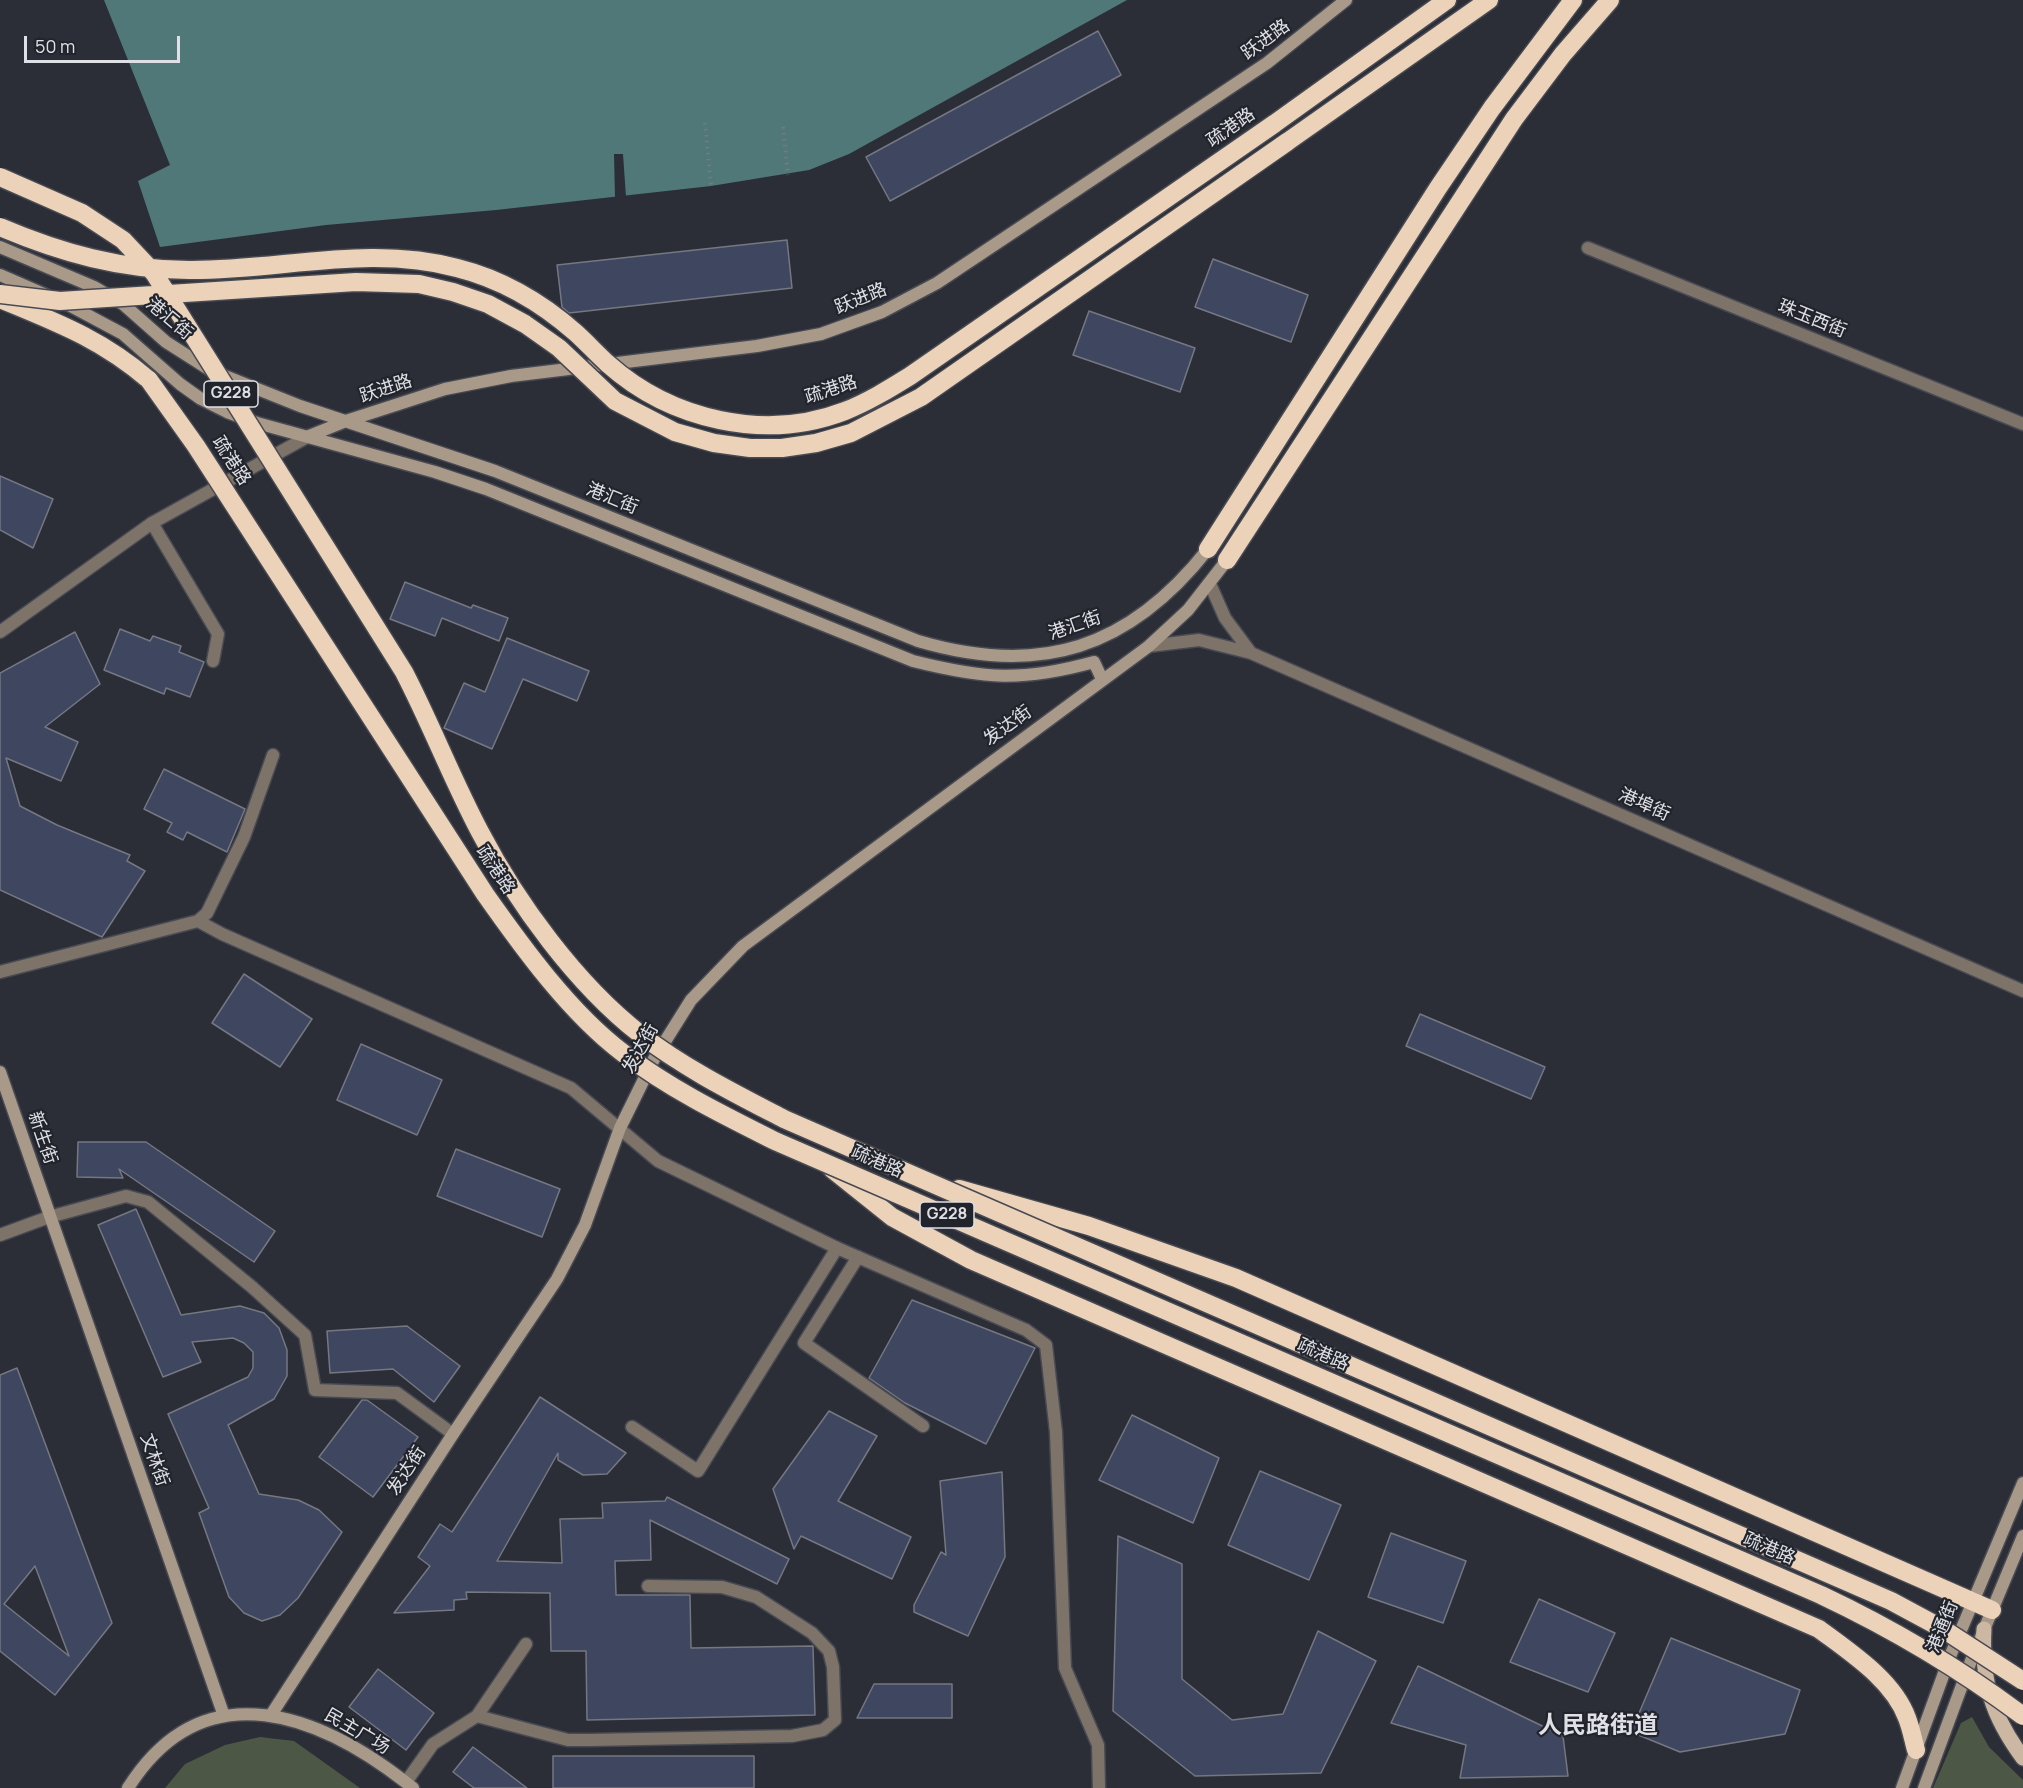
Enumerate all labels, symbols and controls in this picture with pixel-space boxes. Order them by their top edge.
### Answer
street label: 跃进路 [1238,15,1294,65]
scale bar [27,24,183,62]
text: 50 m [35,34,75,58]
street label: 疏港路 [1203,104,1259,152]
street label: 跃进路 [832,279,890,319]
street label: 港汇街 [141,293,197,345]
street label: 珠玉西街 [1775,296,1849,342]
street label: 跃进路 [357,370,415,408]
street label: 疏港路 [802,371,860,409]
road number: G228 [204,381,258,407]
street label: 疏港路 [207,432,255,490]
street label: 港汇街 [583,479,641,519]
street label: 港汇街 [1046,607,1104,645]
street label: 发达街 [980,701,1036,751]
street label: 港埠街 [1615,784,1673,826]
street label: 疏港路 [471,842,519,898]
street label: 发达街 [618,1020,664,1078]
street label: 新生街 [23,1109,61,1167]
street label: 疏港路 [848,1142,906,1182]
road number: G228 [920,1202,974,1228]
street label: 疏港路 [1294,1335,1352,1375]
street label: 文林街 [135,1431,173,1489]
street label: 发达街 [383,1442,431,1500]
street label: 疏港路 [1740,1529,1798,1569]
street label: 港通街 [1923,1598,1963,1656]
street label: 民主广场 [320,1705,394,1759]
district label: 人民路街道 [1538,1712,1658,1740]

